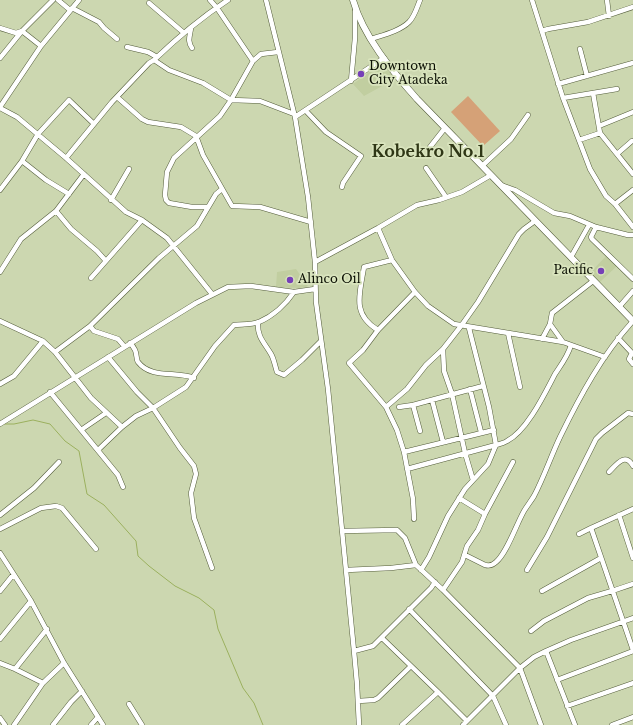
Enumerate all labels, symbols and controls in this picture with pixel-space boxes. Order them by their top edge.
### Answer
place label: Downtown City Atadeka [369,60,448,88]
marker: Downtown City Atadeka [356,69,366,79]
district label: Kobekro No.1 [371,142,485,162]
place label: Pacific [553,264,593,278]
marker: Pacific [596,266,606,276]
place label: Alinco Oil [298,273,361,287]
marker: Alinco Oil [285,275,295,285]

